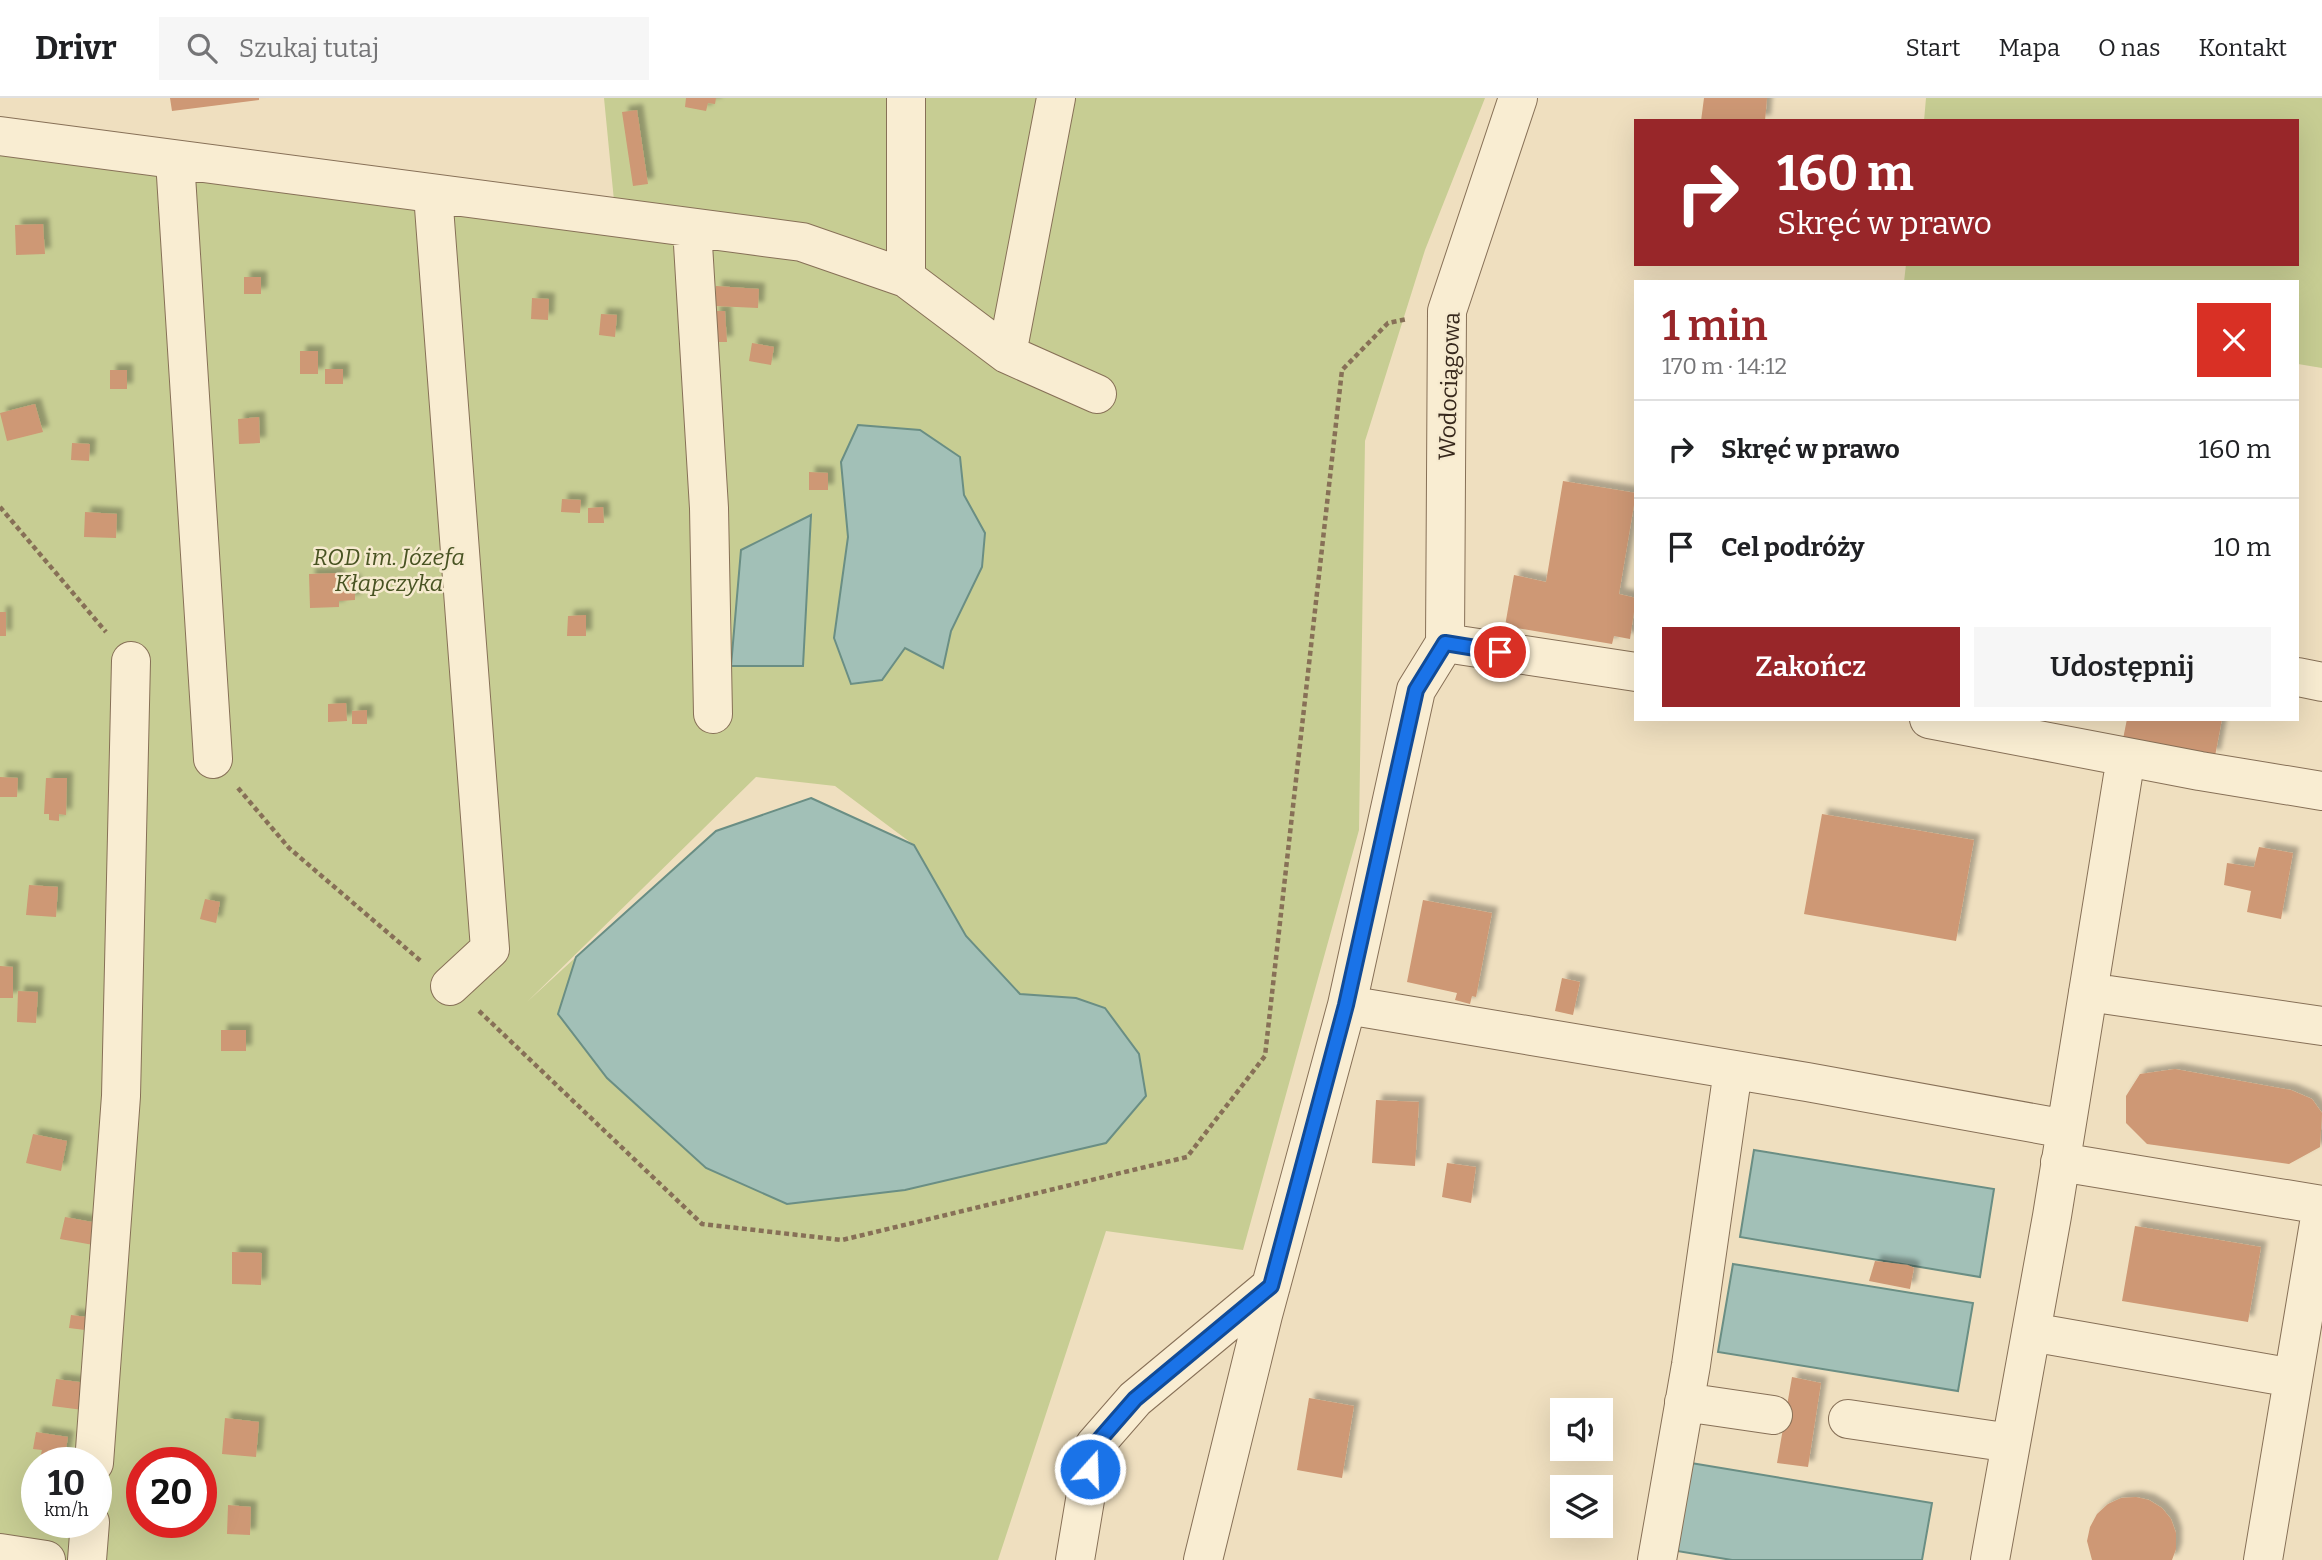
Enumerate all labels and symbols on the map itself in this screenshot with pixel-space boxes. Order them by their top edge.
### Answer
street label: Wodociągowa [1432,311,1466,461]
park label: ROD im. Józefa Kłapczyka [313,543,465,597]
pin [1470,622,1530,682]
position arrow [1053,1432,1127,1506]
speed limit sign: 20 [126,1447,217,1538]

